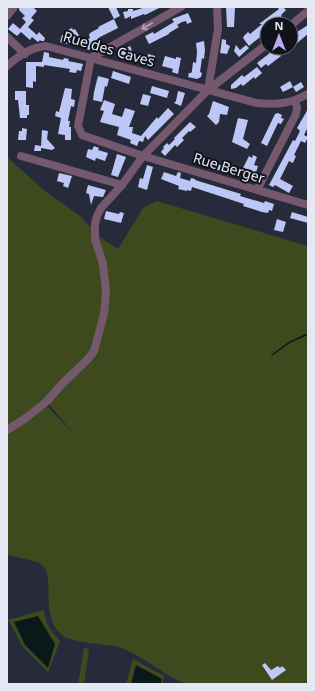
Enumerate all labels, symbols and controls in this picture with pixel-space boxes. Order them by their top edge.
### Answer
north arrow [259,16,299,56]
text: N [275,18,283,33]
one-way arrow [141,23,153,31]
street label: Rue des Caves [61,26,157,71]
street label: Rue Berger [191,148,267,187]

